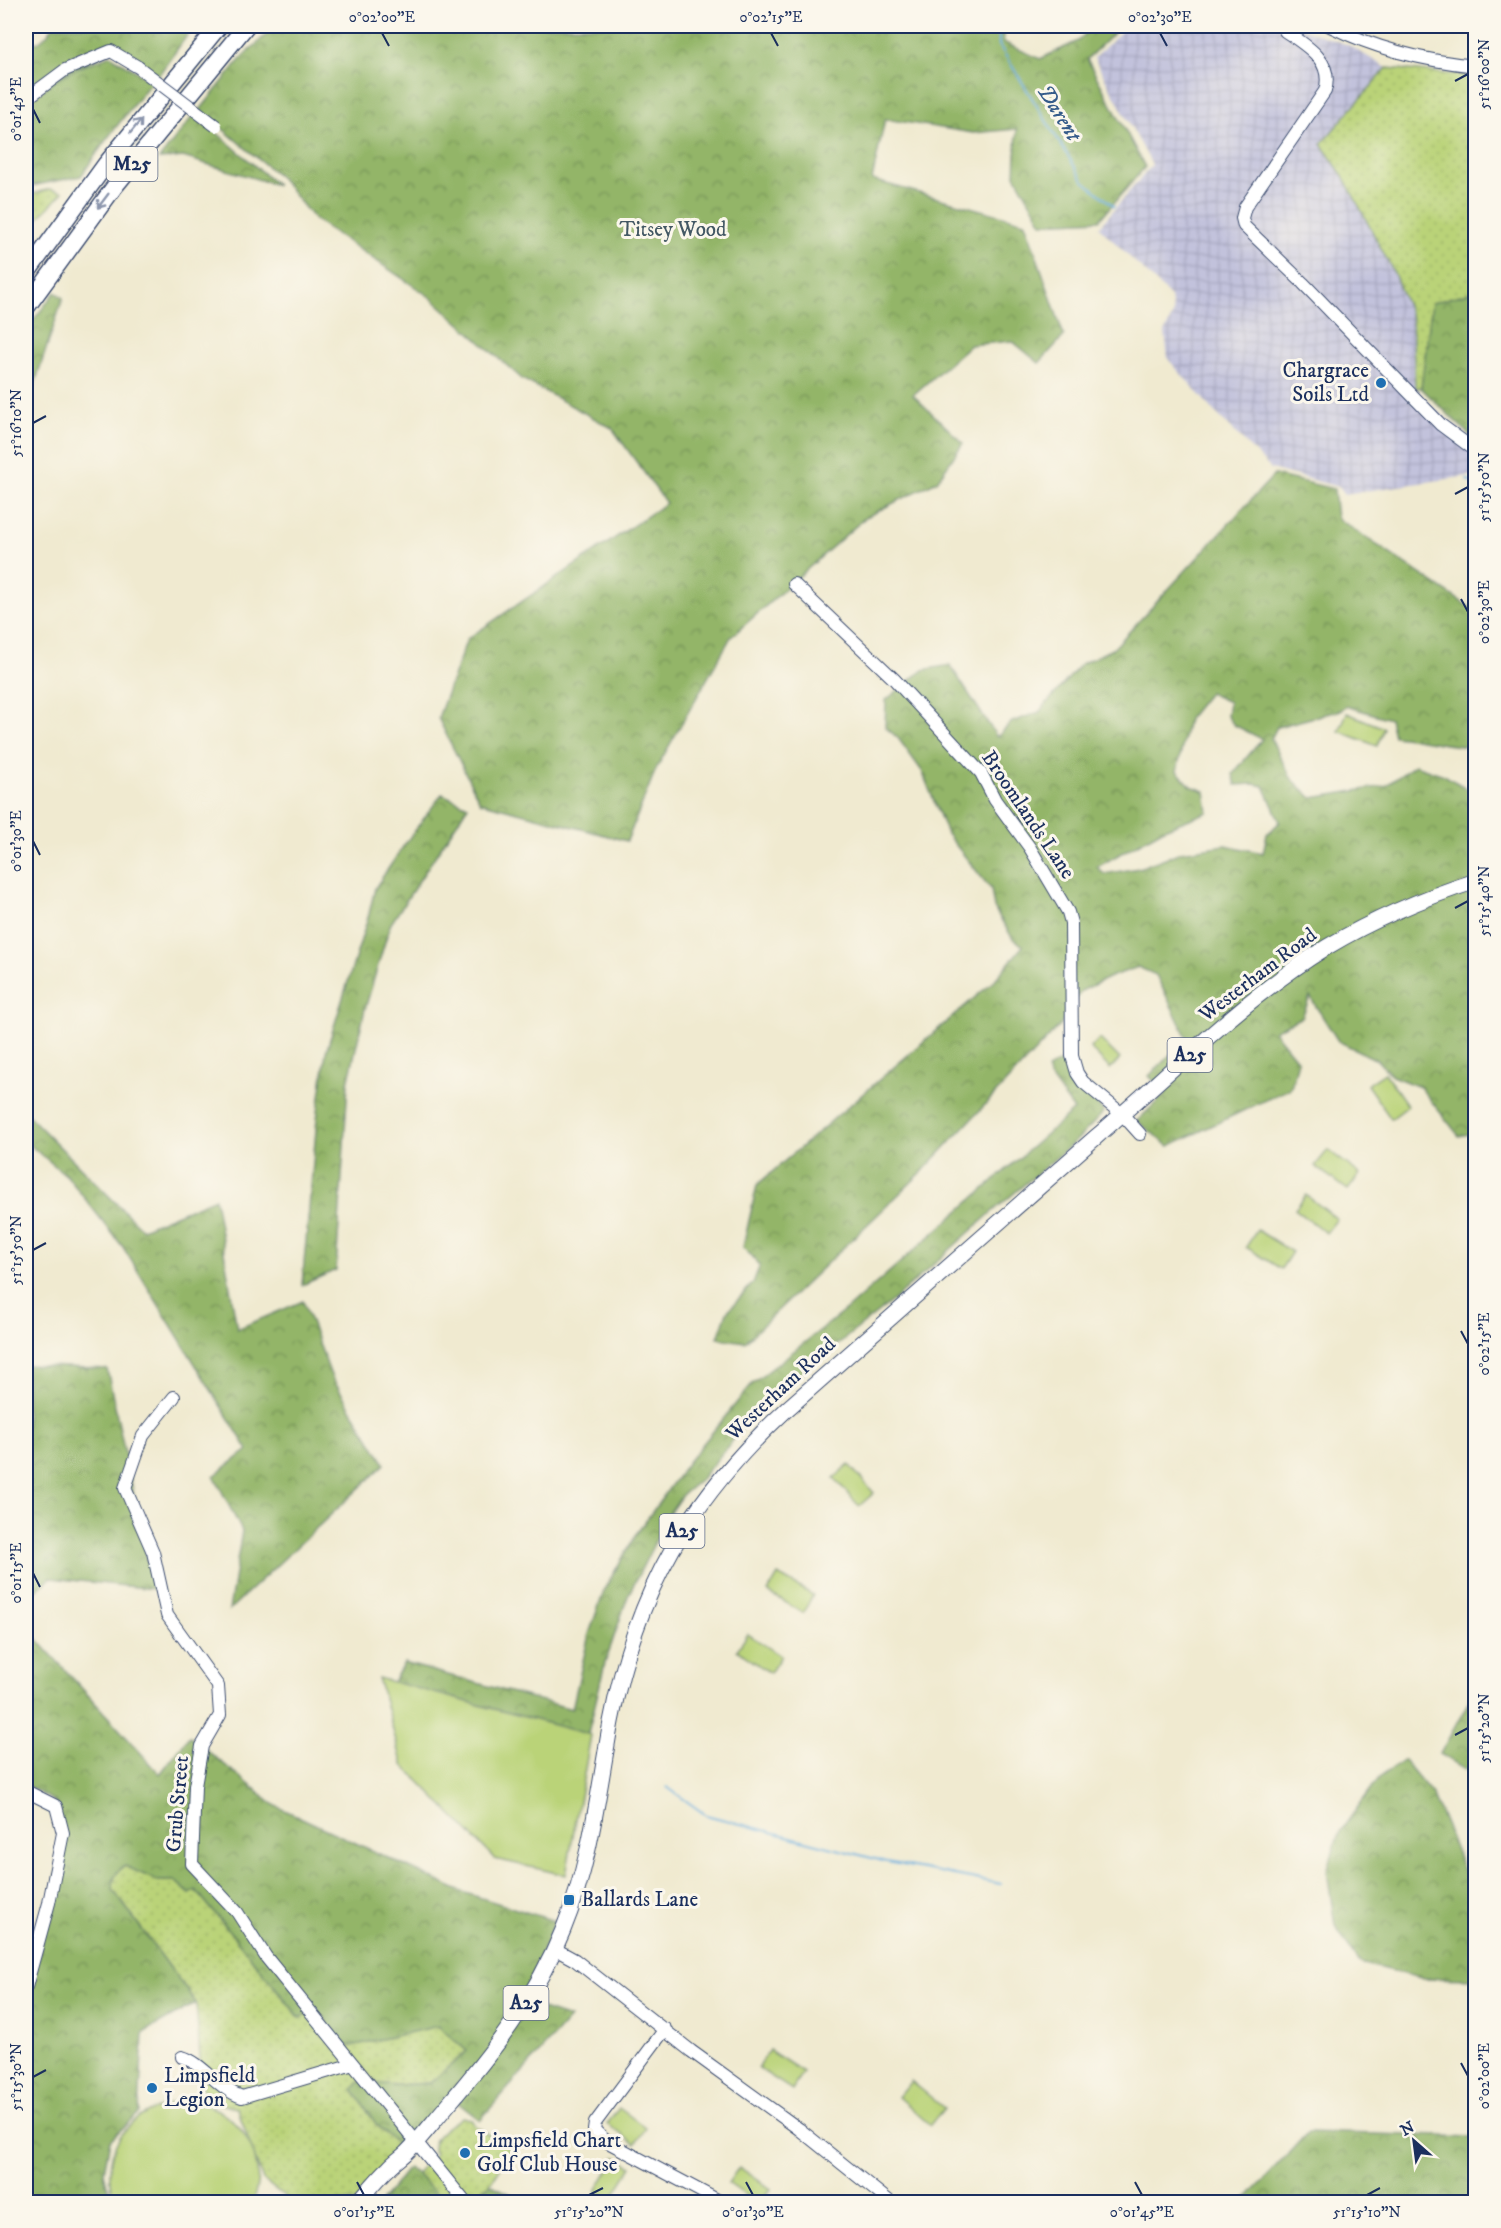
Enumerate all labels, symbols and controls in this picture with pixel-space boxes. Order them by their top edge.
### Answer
text: 0°02'00"E [349,8,416,27]
text: 0°02'15"E [739,8,803,27]
text: 0°02'30"E [1128,8,1192,27]
text: 51°16'00"N [1475,39,1494,109]
text: 0°01'45"E [7,76,26,141]
water label: Darent [1031,80,1088,148]
one-way arrow [129,118,142,134]
road number: M25 [106,147,158,181]
one-way arrow [97,193,110,209]
park label: Titsey Wood [619,217,727,243]
place label: Chargrace Soils Ltd [1283,358,1370,408]
marker: Chargrace Soils Ltd [1374,376,1388,390]
text: 51°16'10"N [7,389,26,457]
text: 51°15'50"N [1475,452,1494,522]
text: 0°02'30"E [1475,580,1494,644]
street label: Broomlands Lane [976,746,1081,884]
text: 0°01'30"E [7,810,26,872]
text: 51°15'40"N [1475,866,1494,936]
street label: Westerham Road [1193,922,1322,1028]
road number: A25 [1168,1038,1212,1072]
text: 51°15'50"N [7,1215,26,1285]
text: 0°02'15"E [1475,1312,1494,1376]
street label: Westerham Road [720,1331,842,1447]
road number: A25 [660,1514,704,1548]
text: 0°01'15"E [7,1542,26,1604]
text: 51°15'20"N [1475,1693,1494,1763]
street label: Grub Street [161,1754,195,1853]
place label: Ballards Lane [581,1887,698,1913]
marker: Ballards Lane [562,1893,576,1907]
road number: A25 [504,1986,548,2020]
text: 0°02'00"E [1475,2042,1494,2109]
text: 51°15'30"N [7,2043,26,2111]
place label: Limpsfield Legion [164,2063,256,2113]
marker: Limpsfield Legion [145,2081,159,2095]
north arrow [1384,2111,1444,2171]
text: N [1397,2117,1418,2141]
place label: Limpsfield Chart Golf Club House [477,2128,621,2178]
marker: Limpsfield Chart Golf Club House [458,2146,472,2160]
text: 0°01'15"E [333,2203,395,2222]
text: 51°15'20"N [554,2203,624,2222]
text: 0°01'30"E [722,2203,784,2222]
text: 0°01'45"E [1110,2203,1175,2222]
text: 51°15'10"N [1333,2203,1401,2222]

